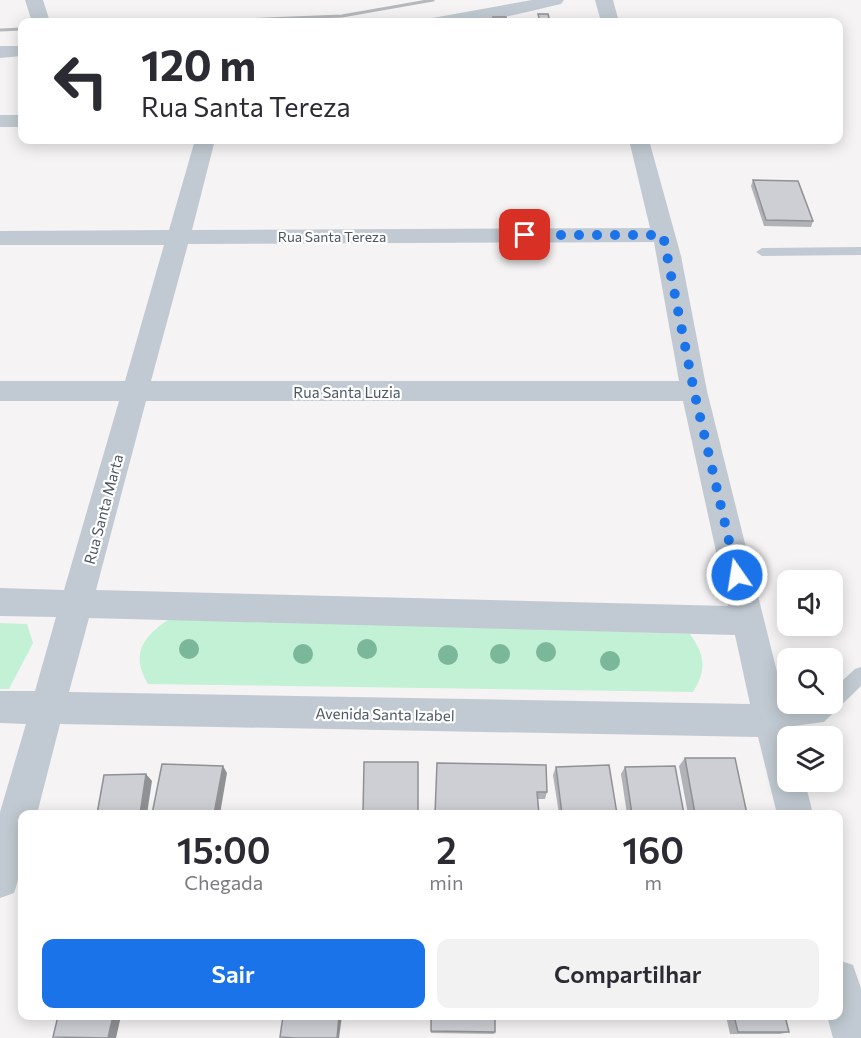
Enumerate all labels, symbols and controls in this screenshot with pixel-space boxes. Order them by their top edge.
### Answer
text: 120 m [141,38,256,90]
icon: left [42,42,120,120]
text: Rua Santa Tereza [141,90,351,123]
pin [499,209,550,260]
icon: arrive [508,218,541,251]
street label: Rua Santa Tereza [278,228,386,245]
street label: Rua Santa Luzia [293,383,401,401]
street label: Rua Santa Marta [80,452,126,566]
position arrow [705,543,769,607]
map controls [777,570,843,792]
button: sound [777,570,843,636]
button: search [777,648,843,714]
street label: Avenida Santa Izabel [315,704,455,724]
button: layers [777,726,843,792]
text: 15:00 [177,827,270,871]
text: 2 [436,827,457,871]
text: 160 [622,827,684,871]
text: Chegada [184,870,263,894]
text: min [429,870,463,894]
text: m [644,870,662,894]
button: Sair [42,939,425,1008]
button: Compartilhar [437,939,819,1008]

